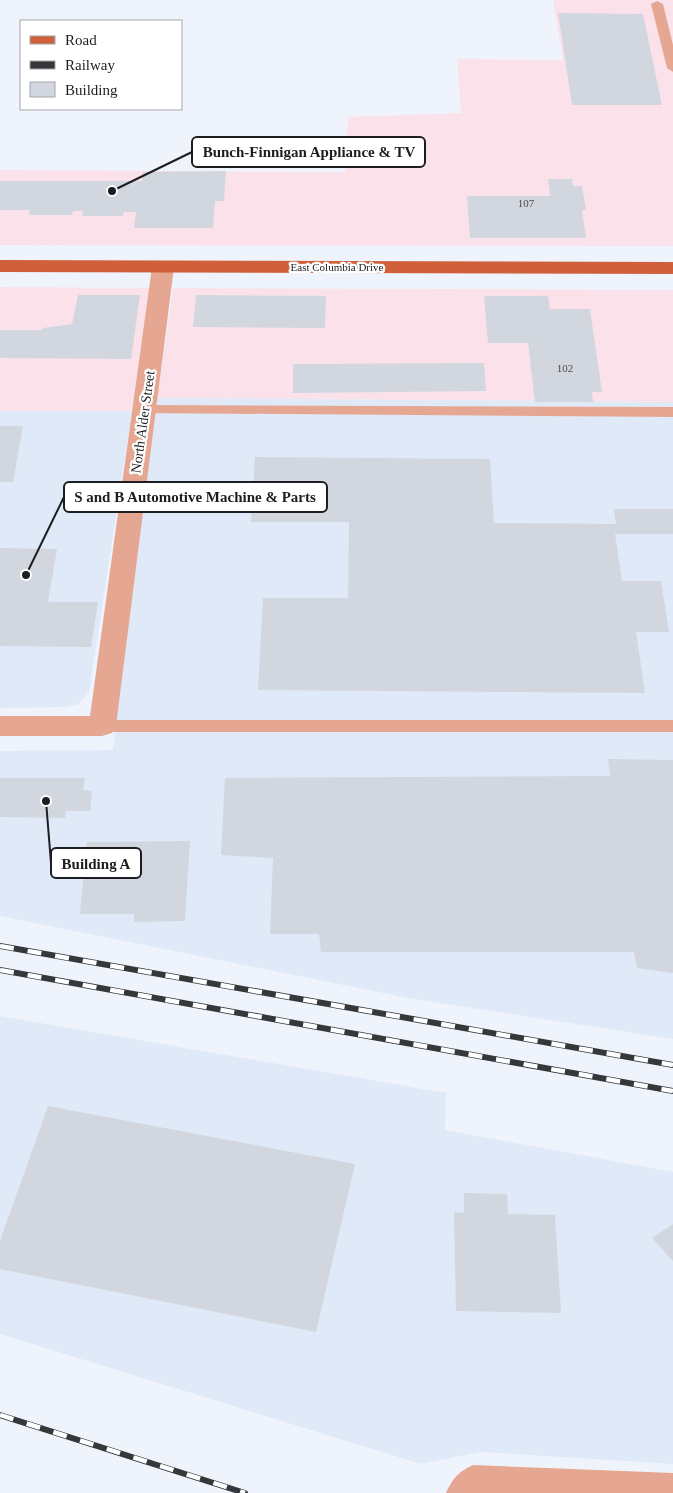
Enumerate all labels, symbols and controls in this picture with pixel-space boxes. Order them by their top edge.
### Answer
legend [20,20,182,110]
text: Road [65,32,97,48]
text: Railway [65,57,115,73]
text: Building [65,82,118,98]
callout: Bunch-Finnigan Appliance & TV [192,137,425,167]
text: Bunch-Finnigan Appliance & TV [203,144,416,160]
house number: 107 [518,197,535,209]
street label: East Columbia Drive [291,261,384,273]
house number: 102 [557,362,573,374]
street label: North Alder Street [128,370,158,474]
callout: S and B Automotive Machine & Parts [64,482,327,512]
text: S and B Automotive Machine & Parts [74,489,316,505]
callout: Building A [51,848,141,878]
text: Building A [62,856,131,872]

